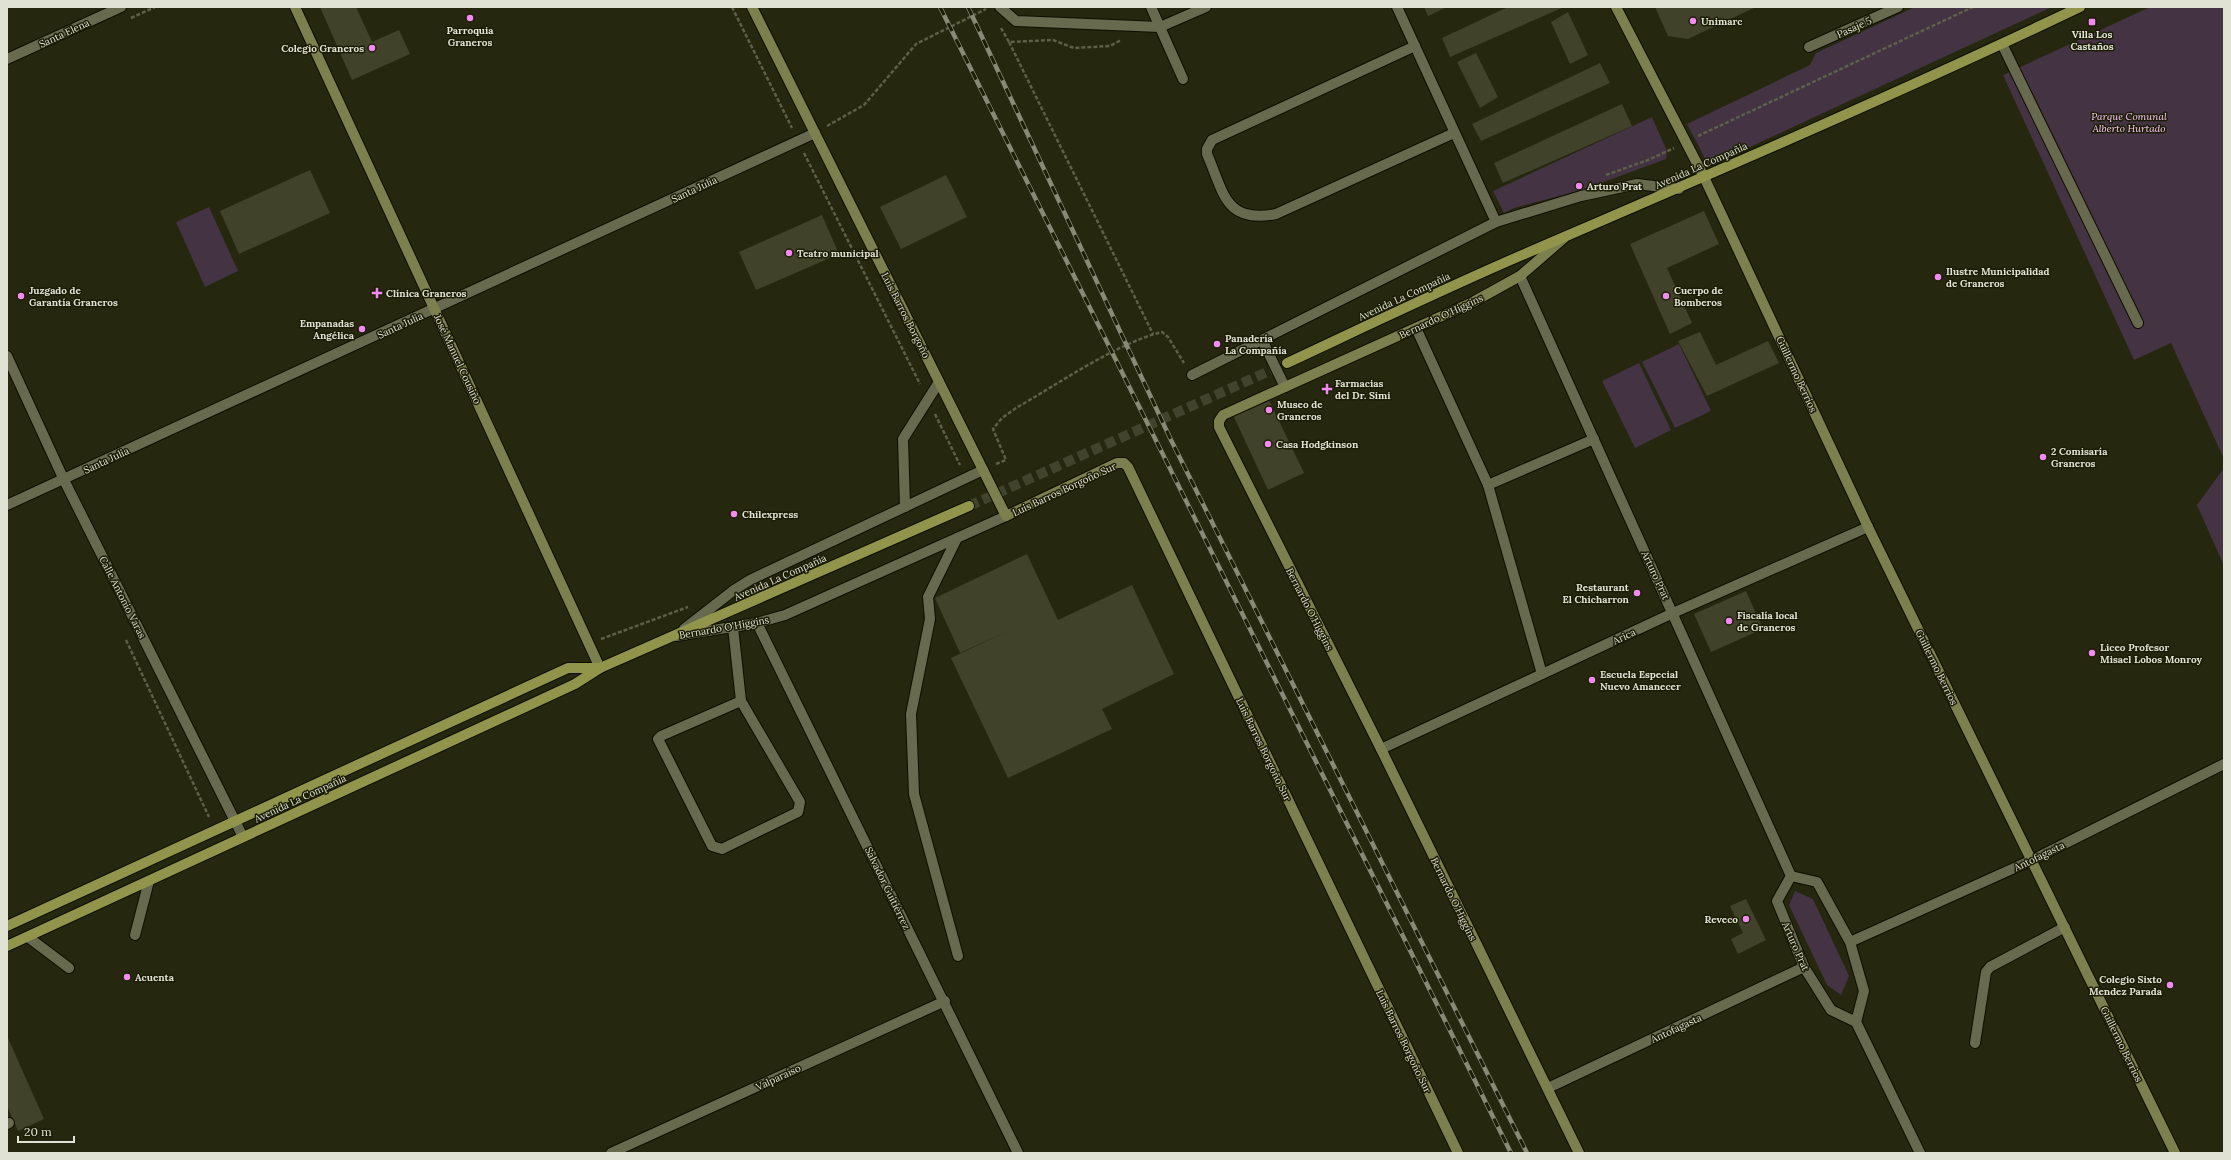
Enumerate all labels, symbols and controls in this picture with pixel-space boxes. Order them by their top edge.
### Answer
marker: Parroquia Graneros [465,13,475,23]
street label: Pasaje 5 [1835,14,1874,41]
place label: Unimarc [1701,15,1743,28]
street label: Santa Elena [37,16,91,51]
marker: Unimarc [1688,16,1698,26]
marker: Villa Los Castaños [2087,17,2097,27]
place label: Parroquia Graneros [446,24,494,49]
place label: Villa Los Castaños [2070,28,2114,53]
place label: Colegio Graneros [281,42,364,55]
marker: Colegio Graneros [367,43,377,53]
park label: Parque Comunal Alberto Hurtado [2091,110,2167,135]
street label: Avenida La Compañía [1652,139,1749,192]
street label: Santa Julia [669,173,719,206]
place label: Arturo Prat [1587,180,1643,193]
marker: Arturo Prat [1574,181,1584,191]
place label: Teatro municipal [797,247,879,260]
marker: Teatro municipal [784,248,794,258]
place label: Ilustre Municipalidad de Graneros [1946,265,2049,290]
street label: Avenida La Compañía [1355,269,1452,324]
street label: Luis Barros Borgoño [878,270,933,360]
marker: Ilustre Municipalidad de Graneros [1933,272,1943,282]
place label: Juzgado de Garantía Graneros [29,284,118,309]
place label: Cuerpo de Bomberos [1674,284,1724,309]
marker: Clínica Graneros [371,287,383,299]
place label: Clínica Graneros [386,287,467,300]
marker: Juzgado de Garantía Graneros [16,291,26,301]
street label: Bernardo O'Higgins [1397,291,1486,342]
marker: Cuerpo de Bomberos [1661,291,1671,301]
street label: Santa Julia [375,309,425,342]
street label: José Manuel Cousiño [431,311,484,406]
place label: Empanadas Angélica [300,317,355,342]
marker: Empanadas Angélica [357,324,367,334]
place label: Panadería La Compañía [1225,332,1288,357]
street label: Guillermo Berrios [1773,334,1820,415]
marker: Panadería La Compañía [1212,339,1222,349]
place label: Farmacias del Dr. Simi [1335,377,1391,402]
marker: Farmacias del Dr. Simi [1322,384,1332,394]
place label: Museo de Graneros [1277,398,1323,423]
marker: Museo de Graneros [1264,405,1274,415]
place label: Casa Hodgkinson [1276,438,1359,451]
marker: Casa Hodgkinson [1263,439,1273,449]
street label: Santa Julia [81,444,131,477]
place label: 2 Comisaría Graneros [2051,445,2108,470]
marker: 2 Comisaría Graneros [2038,452,2048,462]
street label: Luis Barros Borgoño Sur [1010,459,1119,519]
place label: Chilexpress [742,508,798,521]
marker: Chilexpress [729,509,739,519]
street label: Arturo Prat [1638,548,1673,602]
street label: Avenida La Compañía [731,551,828,604]
street label: Calle Antonio Varas [96,554,149,641]
street label: Bernardo O'Higgins [1283,566,1336,653]
place label: Restaurant El Chicharron [1562,581,1630,606]
marker: Restaurant El Chicharron [1632,588,1642,598]
place label: Fiscalía local de Graneros [1737,609,1798,634]
street label: Bernardo O'Higgins [678,613,771,642]
marker: Fiscalía local de Graneros [1724,616,1734,626]
street label: Arica [1610,626,1638,648]
street label: Guillermo Berrios [1913,627,1961,708]
place label: Liceo Profesor Misael Lobos Monroy [2100,641,2203,666]
marker: Liceo Profesor Misael Lobos Monroy [2087,648,2097,658]
place label: Escuela Especial Nuevo Amanecer [1600,668,1681,693]
marker: Escuela Especial Nuevo Amanecer [1587,675,1597,685]
street label: Luis Barros Borgoño Sur [1233,696,1294,803]
street label: Avenida La Compañía [251,771,348,826]
street label: Antofagasta [2011,839,2067,875]
street label: Salvador Guitiérrez [862,845,913,932]
street label: Bernardo O'Higgins [1428,855,1480,943]
place label: Reveco [1704,913,1738,926]
marker: Reveco [1741,914,1751,924]
street label: Arturo Prat [1779,919,1812,973]
place label: Acuenta [135,971,175,984]
marker: Acuenta [122,972,132,982]
place label: Colegio Sixto Mendez Parada [2089,973,2163,998]
marker: Colegio Sixto Mendez Parada [2165,980,2175,990]
street label: Luis Barros Borgoño Sur [1373,988,1434,1095]
street label: Guillermo Berrios [2098,1004,2146,1085]
street label: Antofagasta [1648,1011,1704,1046]
street label: Valparaíso [753,1061,803,1094]
scale bar [18,1118,74,1144]
text: 20 m [24,1124,52,1139]

